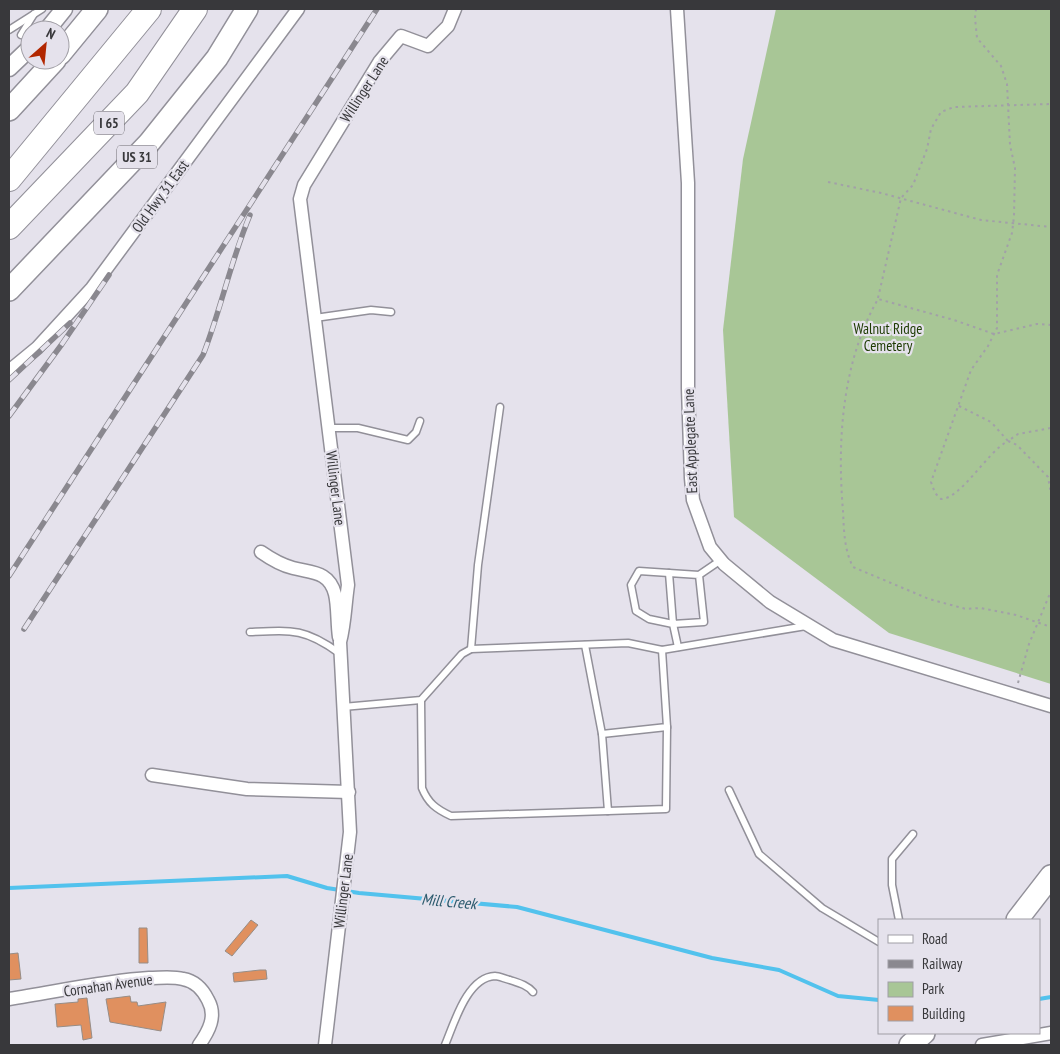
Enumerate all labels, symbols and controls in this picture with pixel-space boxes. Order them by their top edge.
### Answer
north arrow [20,20,70,70]
text: N [43,24,58,43]
street label: Willinger Lane [336,52,392,126]
road number: I 65 [94,112,124,134]
road number: US 31 [117,146,157,168]
street label: Old Hwy 31 East [127,156,193,236]
park label: Walnut Ridge Cemetery [853,319,923,355]
street label: East Applegate Lane [679,388,701,494]
street label: Willinger Lane [322,450,350,526]
street label: Willinger Lane [329,853,357,929]
water label: Mill Creek [421,889,479,914]
legend [878,919,1040,1034]
text: Road [922,929,948,948]
text: Railway [922,954,963,973]
street label: Cornahan Avenue [62,969,154,1001]
text: Park [922,979,944,998]
text: Building [922,1004,965,1023]

